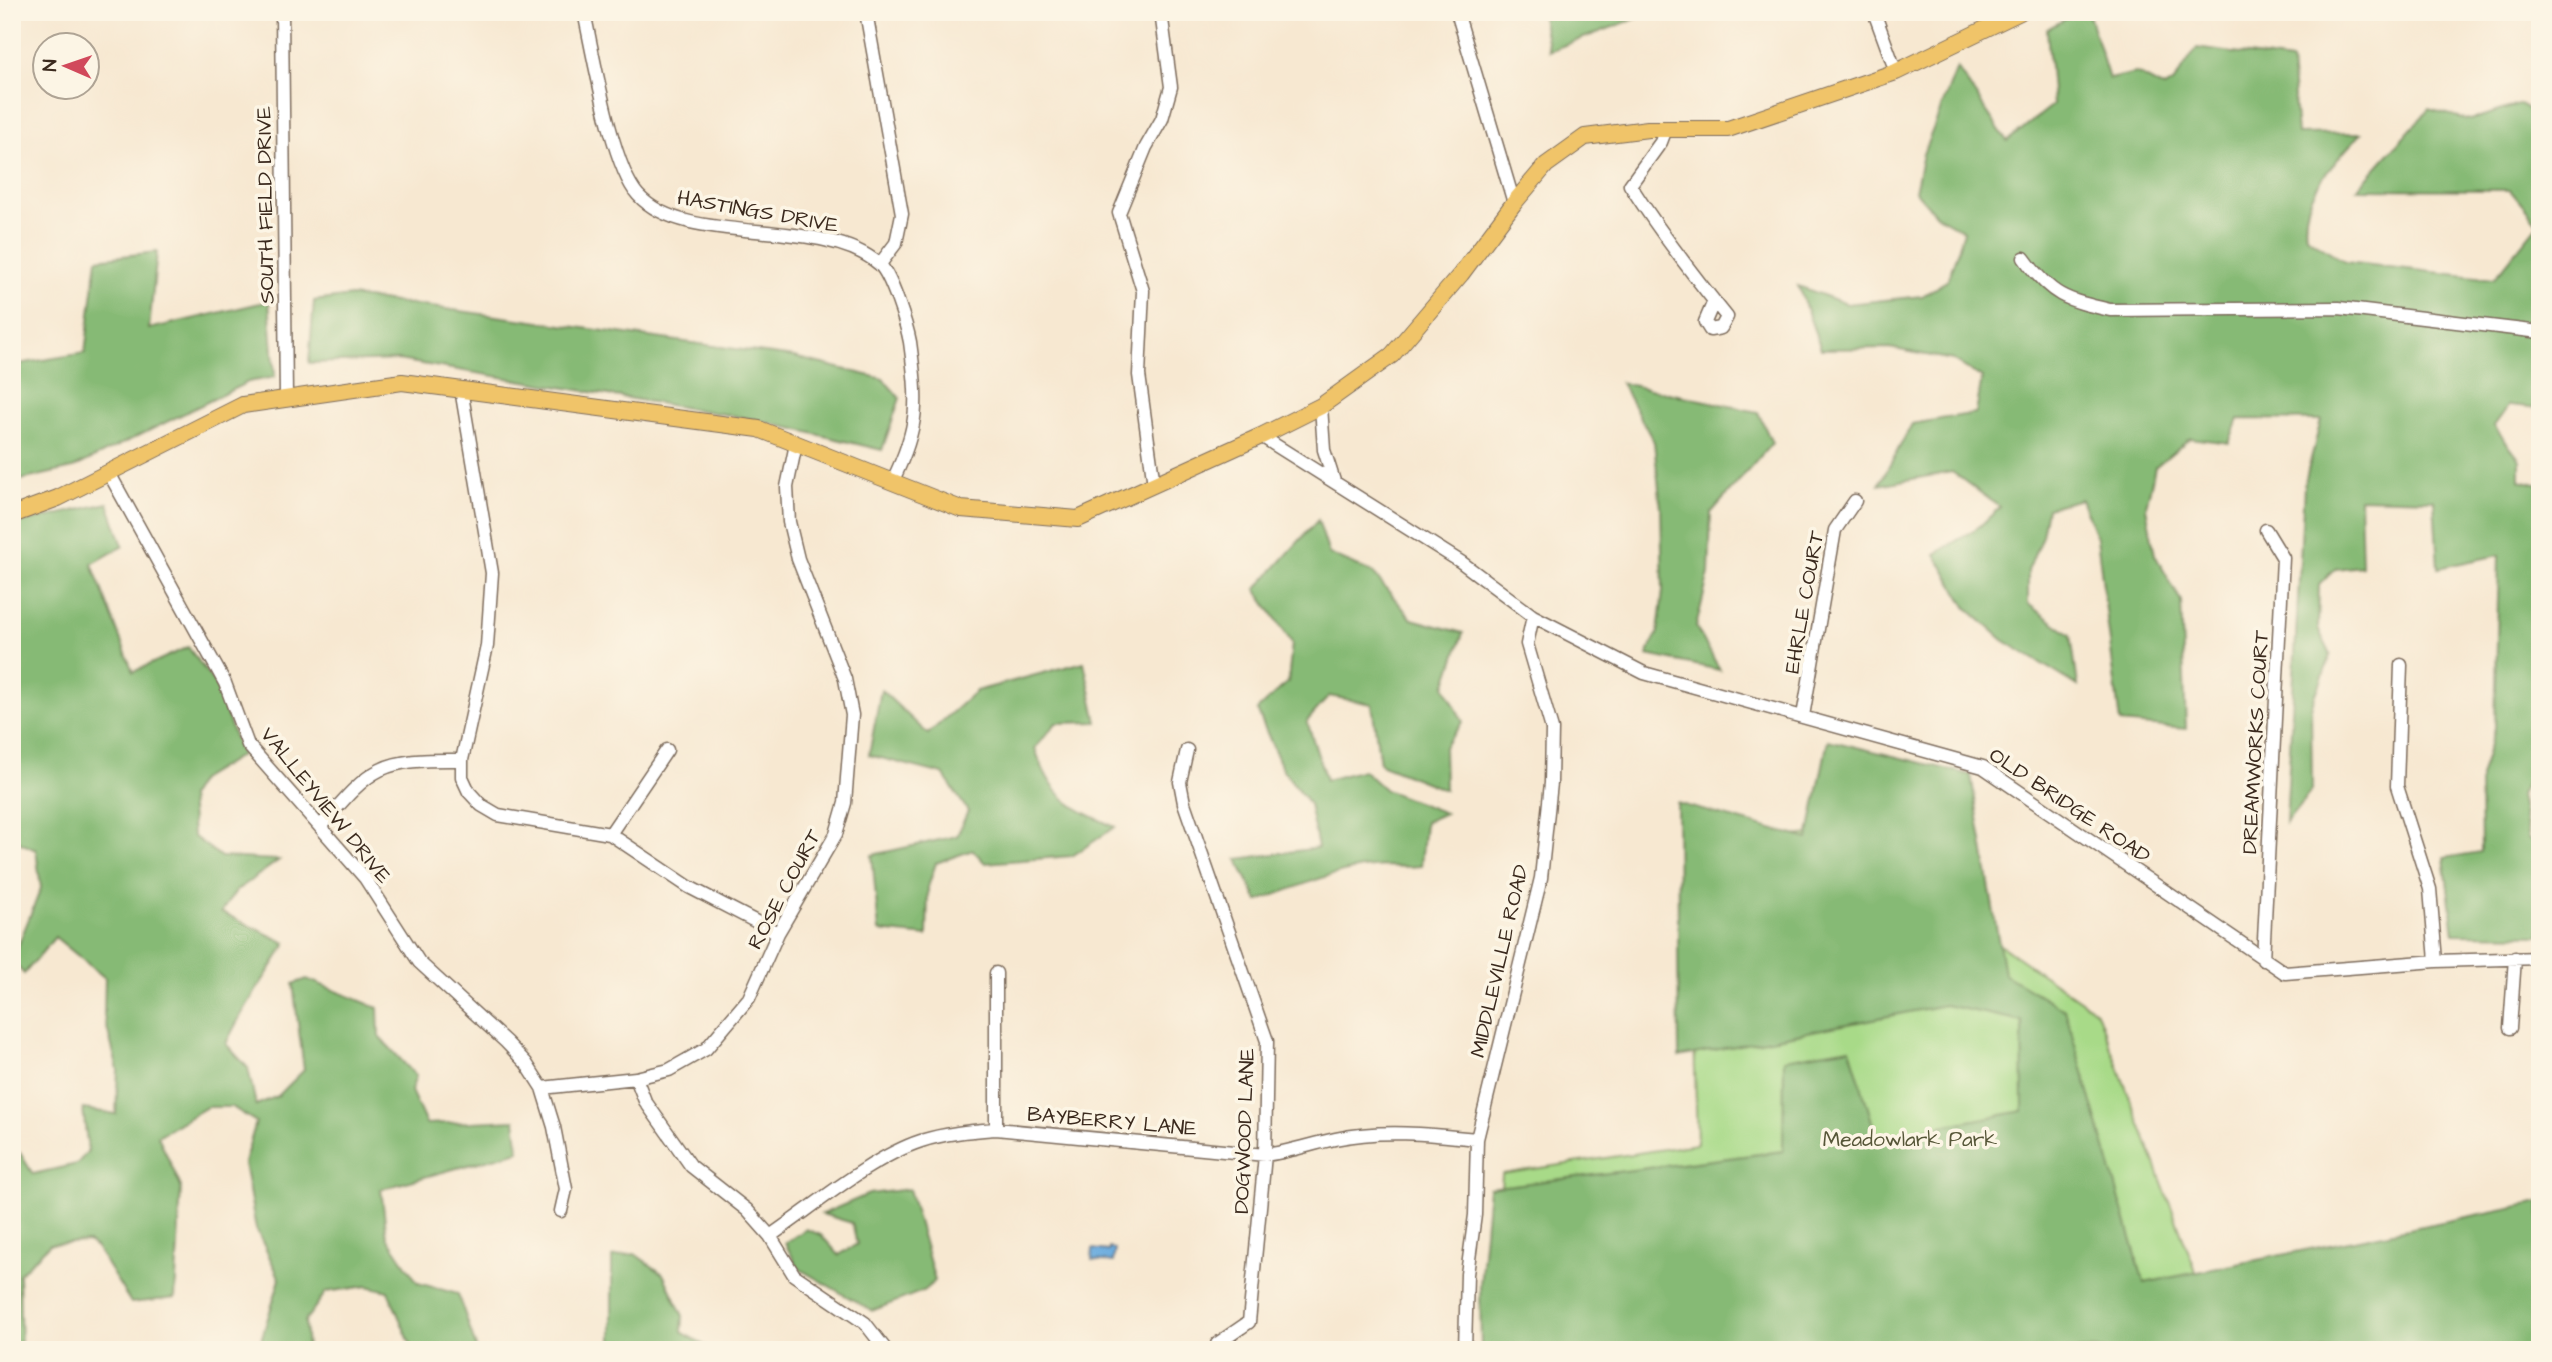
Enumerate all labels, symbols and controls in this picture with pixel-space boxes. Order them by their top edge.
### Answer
north arrow [32,32,102,102]
text: N [37,59,64,72]
street label: SOUTH FIELD DRIVE [249,105,282,304]
street label: HASTINGS DRIVE [675,183,841,240]
street label: EHRLE COURT [1778,528,1831,676]
street label: DREAMWORKS COURT [2235,628,2276,855]
street label: VALLEYVIEW DRIVE [253,721,398,890]
street label: OLD BRIDGE ROAD [1983,741,2156,870]
street label: ROSE COURT [741,823,829,954]
street label: MIDDLEVILLE ROAD [1463,861,1536,1060]
street label: DOGWOOD LANE [1227,1047,1262,1214]
street label: BAYBERRY LANE [1026,1100,1199,1143]
park label: Meadowlark Park [1823,1125,1997,1154]

